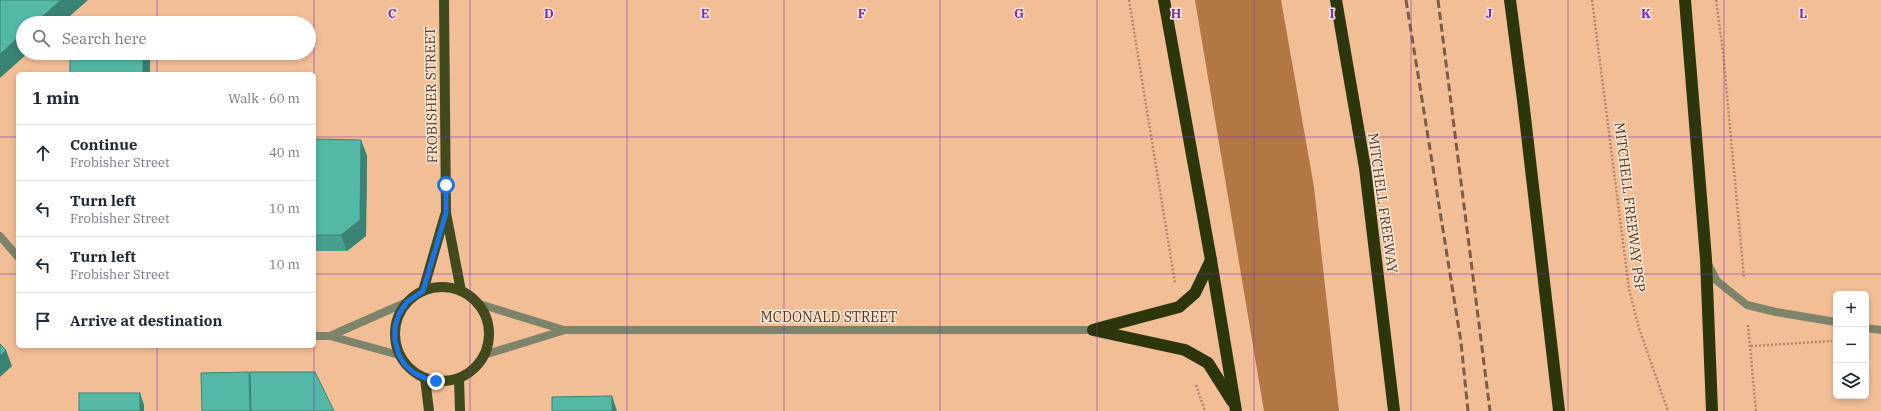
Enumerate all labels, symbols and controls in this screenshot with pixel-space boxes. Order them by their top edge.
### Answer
text: C [388,5,397,22]
text: D [544,5,554,22]
text: E [701,5,709,22]
text: F [858,5,866,22]
text: G [1014,5,1024,22]
text: H [1171,5,1182,22]
text: I [1330,5,1335,22]
text: J [1486,5,1493,22]
text: K [1641,5,1651,22]
text: L [1799,5,1807,22]
search box [16,16,316,60]
street label: FROBISHER STREET [421,26,441,164]
icon: search [30,27,52,49]
text: Search here [62,29,147,48]
text: 1 min [32,87,80,109]
text: Walk · 60 m [228,90,300,107]
street label: MITCHELL FREEWAY PSP [1611,121,1649,293]
street label: MITCHELL FREEWAY [1364,131,1402,275]
text: Continue [70,135,137,154]
icon: ahead [32,142,54,164]
text: 40 m [269,144,300,161]
text: Frobisher Street [70,154,170,171]
route start [437,176,455,194]
text: Turn left [70,191,136,210]
icon: left [32,198,54,220]
text: 10 m [269,200,300,217]
text: Frobisher Street [70,210,170,227]
text: Turn left [70,247,136,266]
icon: left [32,254,54,276]
text: 10 m [269,256,300,273]
text: Frobisher Street [70,266,170,283]
map controls [1833,291,1869,399]
button: + [1833,291,1869,327]
street label: MCDONALD STREET [761,308,897,326]
icon: arrive [32,310,54,332]
text: Arrive at destination [70,311,222,330]
button: − [1833,327,1869,363]
button: layers [1833,363,1869,399]
route end [427,372,445,390]

